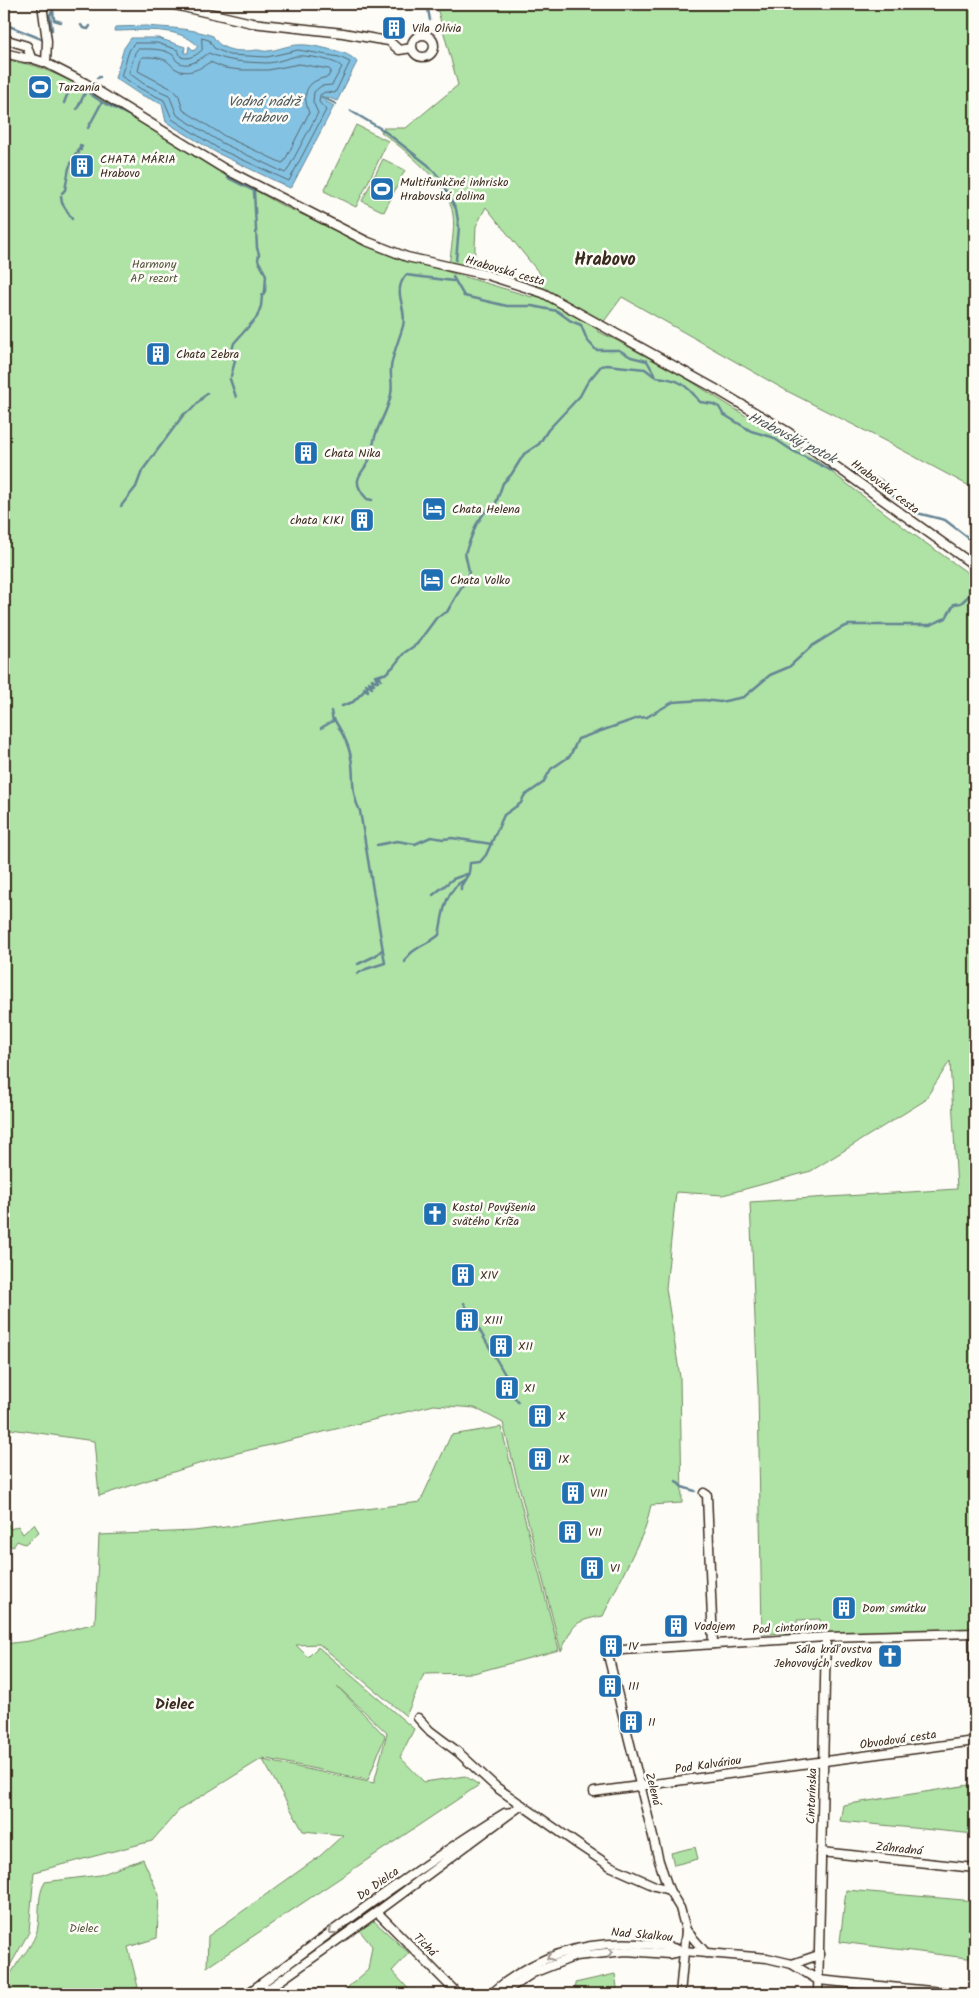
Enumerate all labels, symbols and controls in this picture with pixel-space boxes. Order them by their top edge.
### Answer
building icon: Vila Olívia [381,15,407,41]
place label: Vila Olívia [412,19,462,38]
sports icon: Tarzania [27,74,53,100]
place label: Tarzania [58,78,100,97]
water label: Vodná nádrž Hrabovo [228,91,303,129]
place label: CHATA MÁRIA Hrabovo [100,150,176,183]
building icon: CHATA MÁRIA Hrabovo [69,153,95,179]
place label: Multifunkčné inhrisko Hrabovská dolina [400,173,509,206]
sports icon: Multifunkčné inhrisko Hrabovská dolina [369,176,395,202]
district label: Hrabovo [574,246,636,275]
street label: Hrabovská cesta [463,251,547,292]
park label: Harmony AP rezort [130,255,178,288]
building icon: Chata Zebra [145,341,171,367]
place label: Chata Zebra [176,345,239,364]
water label: Hrabovský potok [744,406,842,471]
building icon: Chata Nika [293,440,319,466]
place label: Chata Nika [324,444,381,463]
street label: Hrabovská cesta [847,455,924,519]
hotel icon: Chata Helena [421,496,447,522]
place label: Chata Helena [452,500,521,519]
building icon: chata KIKI [349,507,375,533]
place label: chata KIKI [290,511,344,530]
hotel icon: Chata Volko [419,567,445,593]
place label: Chata Volko [450,571,510,590]
place label: Kostol Povýšenia svätého Kríža [452,1198,536,1231]
church icon: Kostol Povýšenia svätého Kríža [422,1201,448,1227]
building icon: XIV [450,1262,476,1288]
place label: XIV [480,1266,499,1285]
building icon: XIII [454,1307,480,1333]
place label: XIII [484,1311,503,1330]
building icon: XII [488,1333,514,1359]
place label: XII [518,1337,533,1356]
building icon: XI [494,1375,520,1401]
place label: XI [524,1379,535,1398]
building icon: X [527,1403,553,1429]
place label: X [558,1407,566,1426]
building icon: IX [527,1446,553,1472]
place label: IX [558,1450,570,1469]
building icon: VIII [560,1480,586,1506]
place label: VIII [590,1484,608,1503]
building icon: VII [557,1519,583,1545]
place label: VII [588,1523,602,1542]
building icon: VI [579,1555,605,1581]
place label: VI [610,1559,620,1578]
building icon: Dom smútku [831,1595,857,1621]
place label: Dom smútku [862,1599,926,1618]
building icon: Vodojem [663,1613,689,1639]
place label: Vodojem [694,1617,736,1636]
street label: Pod cintorínom [752,1617,829,1639]
building icon: IV [598,1633,624,1659]
place label: IV [628,1637,640,1656]
place label: Sála kráľovstva Jehovových svedkov [774,1640,873,1673]
church icon: Sála kráľovstva Jehovových svedkov [877,1643,903,1669]
building icon: III [597,1673,623,1699]
place label: III [628,1677,639,1696]
district label: Dielec [155,1693,195,1717]
building icon: II [618,1709,644,1735]
place label: II [648,1713,656,1732]
street label: Obvodová cesta [858,1725,938,1755]
street label: Pod Kalváriou [673,1751,743,1779]
street label: Cintorínska [802,1767,822,1824]
street label: Zelená [640,1771,667,1809]
street label: Záhradná [875,1837,925,1861]
street label: Do Dielca [353,1862,403,1906]
park label: Dielec [69,1919,99,1938]
street label: Nad Skalkou [610,1923,674,1947]
one-way arrow [329,1925,338,1933]
street label: Tichá [409,1929,442,1962]
one-way arrow [606,1946,614,1957]
one-way arrow [546,1951,555,1961]

